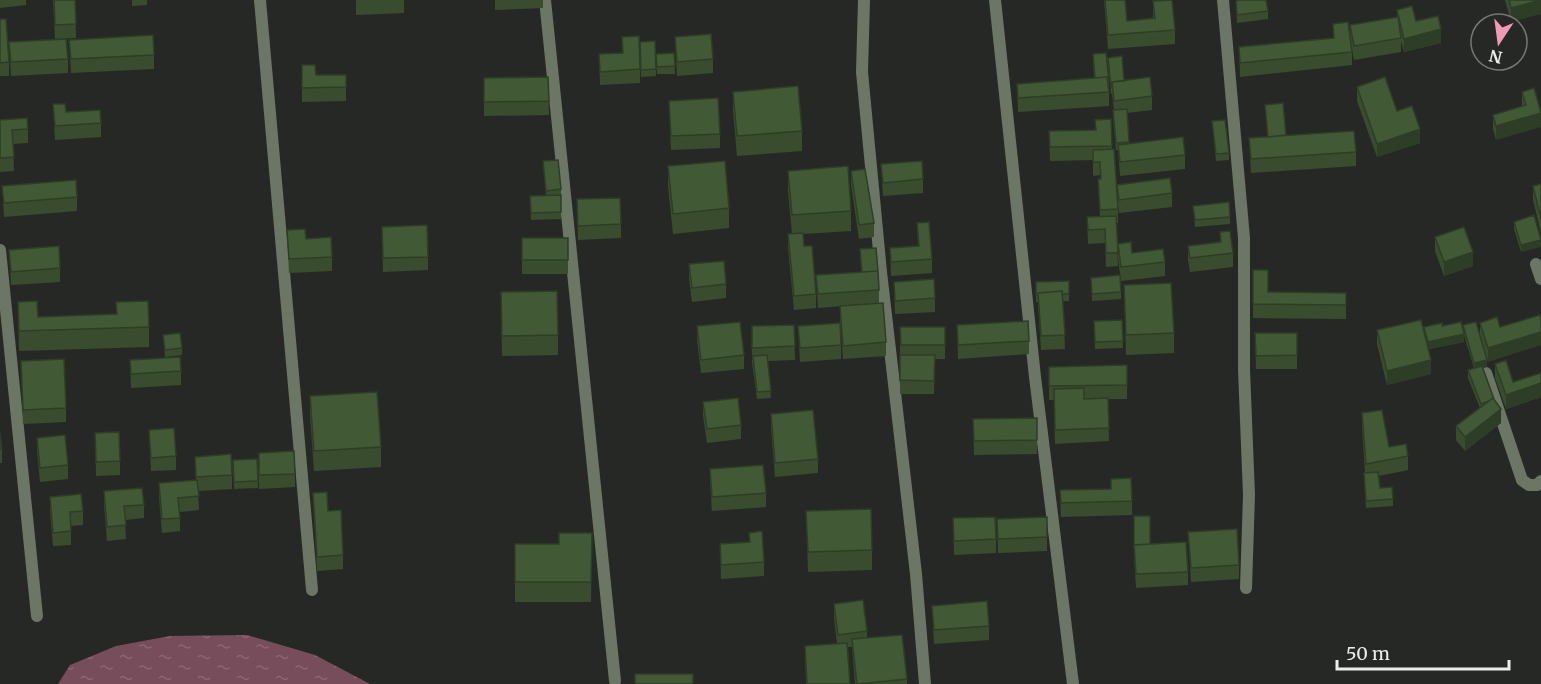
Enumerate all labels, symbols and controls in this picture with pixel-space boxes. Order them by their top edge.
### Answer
north arrow [1469,12,1529,72]
text: N [1487,45,1504,68]
scale bar [1337,633,1510,671]
text: 50 m [1346,642,1390,665]

